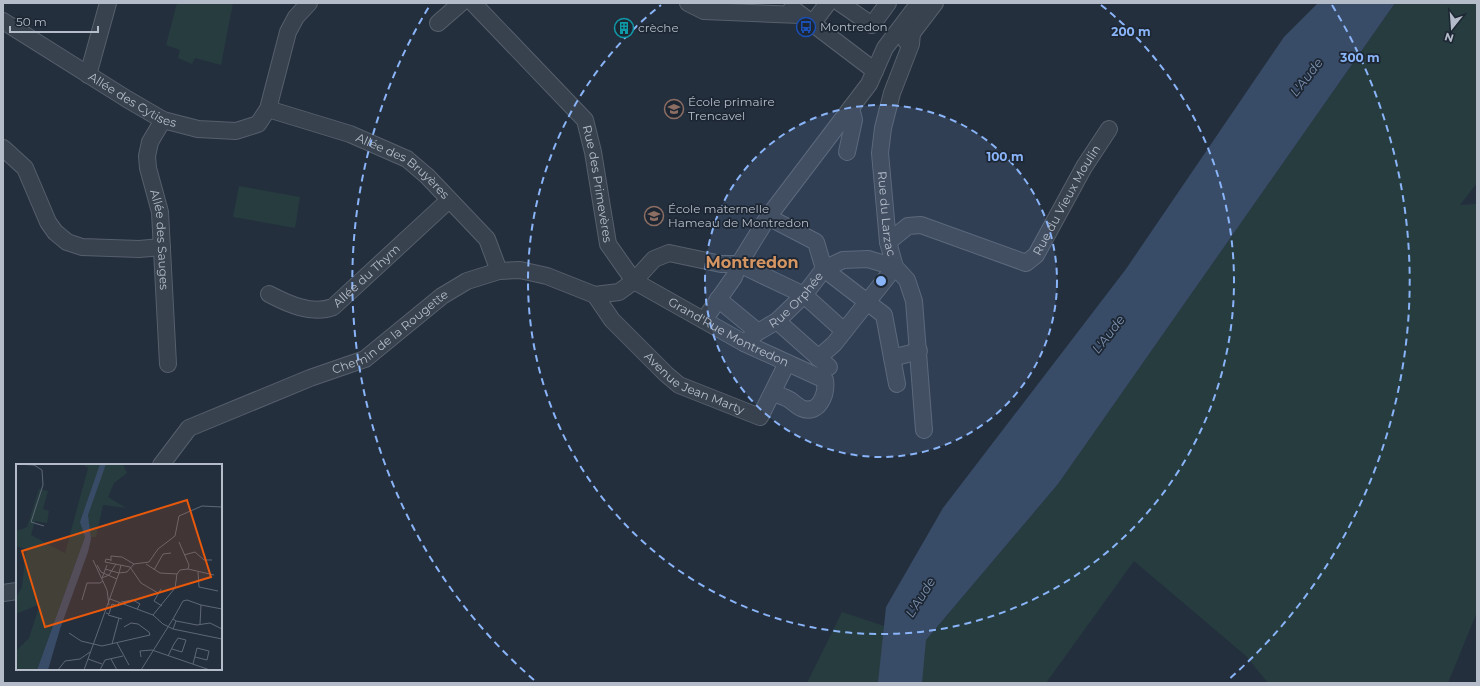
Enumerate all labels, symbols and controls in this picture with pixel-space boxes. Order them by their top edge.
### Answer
scale bar [10,8,98,34]
north arrow [1432,8,1472,48]
text: 50 m [16,14,47,29]
bus stop icon: Montredon [795,16,817,38]
building icon: crèche [613,17,635,39]
place label: Montredon [820,19,888,34]
place label: crèche [638,20,679,35]
text: 200 m [1111,24,1151,39]
text: N [1443,30,1455,46]
text: 300 m [1339,50,1380,65]
water label: L'Aude [1286,55,1326,99]
street label: Allée des Cytises [86,69,178,130]
place label: École primaire Trencavel [688,94,775,123]
school or university icon: École primaire Trencavel [663,98,685,120]
street label: Rue des Primevères [580,123,616,244]
street label: Allée des Bruyères [354,130,453,202]
street label: Rue du Vieux Moulin [1029,142,1104,258]
text: 100 m [987,149,1023,164]
street label: Rue du Larzac [875,170,900,258]
street label: Allée des Sauges [147,188,172,290]
place label: École maternelle Hameau de Montredon [668,201,809,230]
school or university icon: École maternelle Hameau de Montredon [643,205,665,227]
street label: Allée du Thym [330,241,403,310]
district label: Montredon [705,253,799,272]
street label: Rue Orphée [766,269,826,331]
centre of rings [874,274,888,288]
street label: Chemin de la Rougette [330,286,451,377]
street label: Grand'Rue Montredon [666,294,791,370]
water label: L'Aude [1088,312,1128,356]
street label: Avenue Jean Marty [641,349,747,417]
inset map [16,464,222,670]
water label: L'Aude [901,574,939,620]

